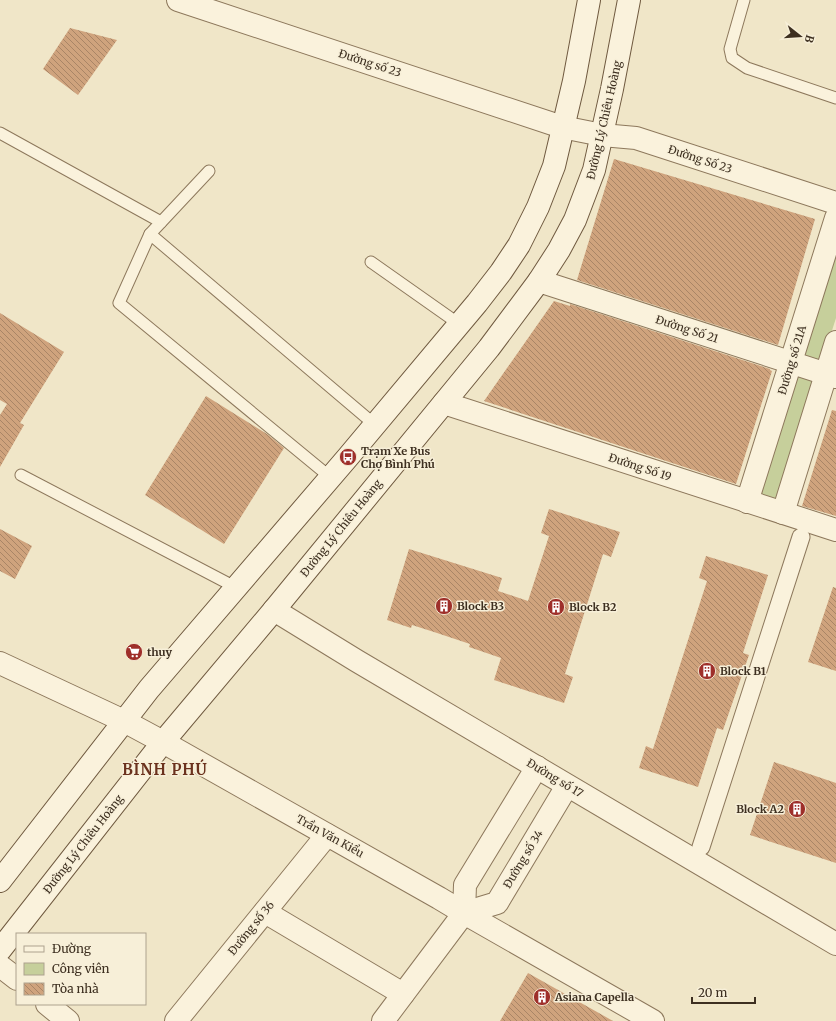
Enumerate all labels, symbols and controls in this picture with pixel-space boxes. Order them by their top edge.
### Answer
north arrow [780,16,820,56]
text: B [802,33,817,45]
street label: Đường số 23 [337,46,403,80]
street label: Đường Lý Chiêu Hoàng [583,59,625,181]
street label: Đường Số 23 [666,142,734,176]
street label: Đường Số 21 [654,312,720,346]
street label: Đường số 21A [775,323,809,396]
place label: Trạm Xe Bus Chợ Bình Phú [361,444,435,471]
bus stop icon: Trạm Xe Bus Chợ Bình Phú [338,447,358,467]
street label: Đường Số 19 [607,450,673,484]
street label: Đường Lý Chiêu Hoàng [297,476,385,580]
building icon: Block B3 [434,596,454,616]
building icon: Block B2 [546,597,566,617]
place label: Block B3 [457,599,504,613]
place label: Block B2 [569,600,617,614]
supermarket icon: thuy [124,642,144,662]
place label: thuy [147,645,172,659]
building icon: Block B1 [697,661,717,681]
place label: Block B1 [720,664,766,678]
street label: Đường số 17 [524,756,586,800]
district label: BÌNH PHÚ [122,759,208,779]
street label: Đường Lý Chiêu Hoàng [40,791,126,896]
building icon: Block A2 [787,799,807,819]
place label: Block A2 [736,802,785,816]
street label: Trần Văn Kiểu [294,812,366,860]
street label: Đường số 34 [500,827,546,891]
street label: Đường số 36 [225,898,277,958]
legend [16,933,146,1005]
text: Đường [52,941,92,956]
text: Công viên [52,961,110,976]
scale bar [692,979,755,1005]
text: Tòa nhà [52,981,99,996]
text: 20 m [698,985,727,1000]
building icon: Asiana Capella [532,987,552,1007]
place label: Asiana Capella [554,990,634,1004]

